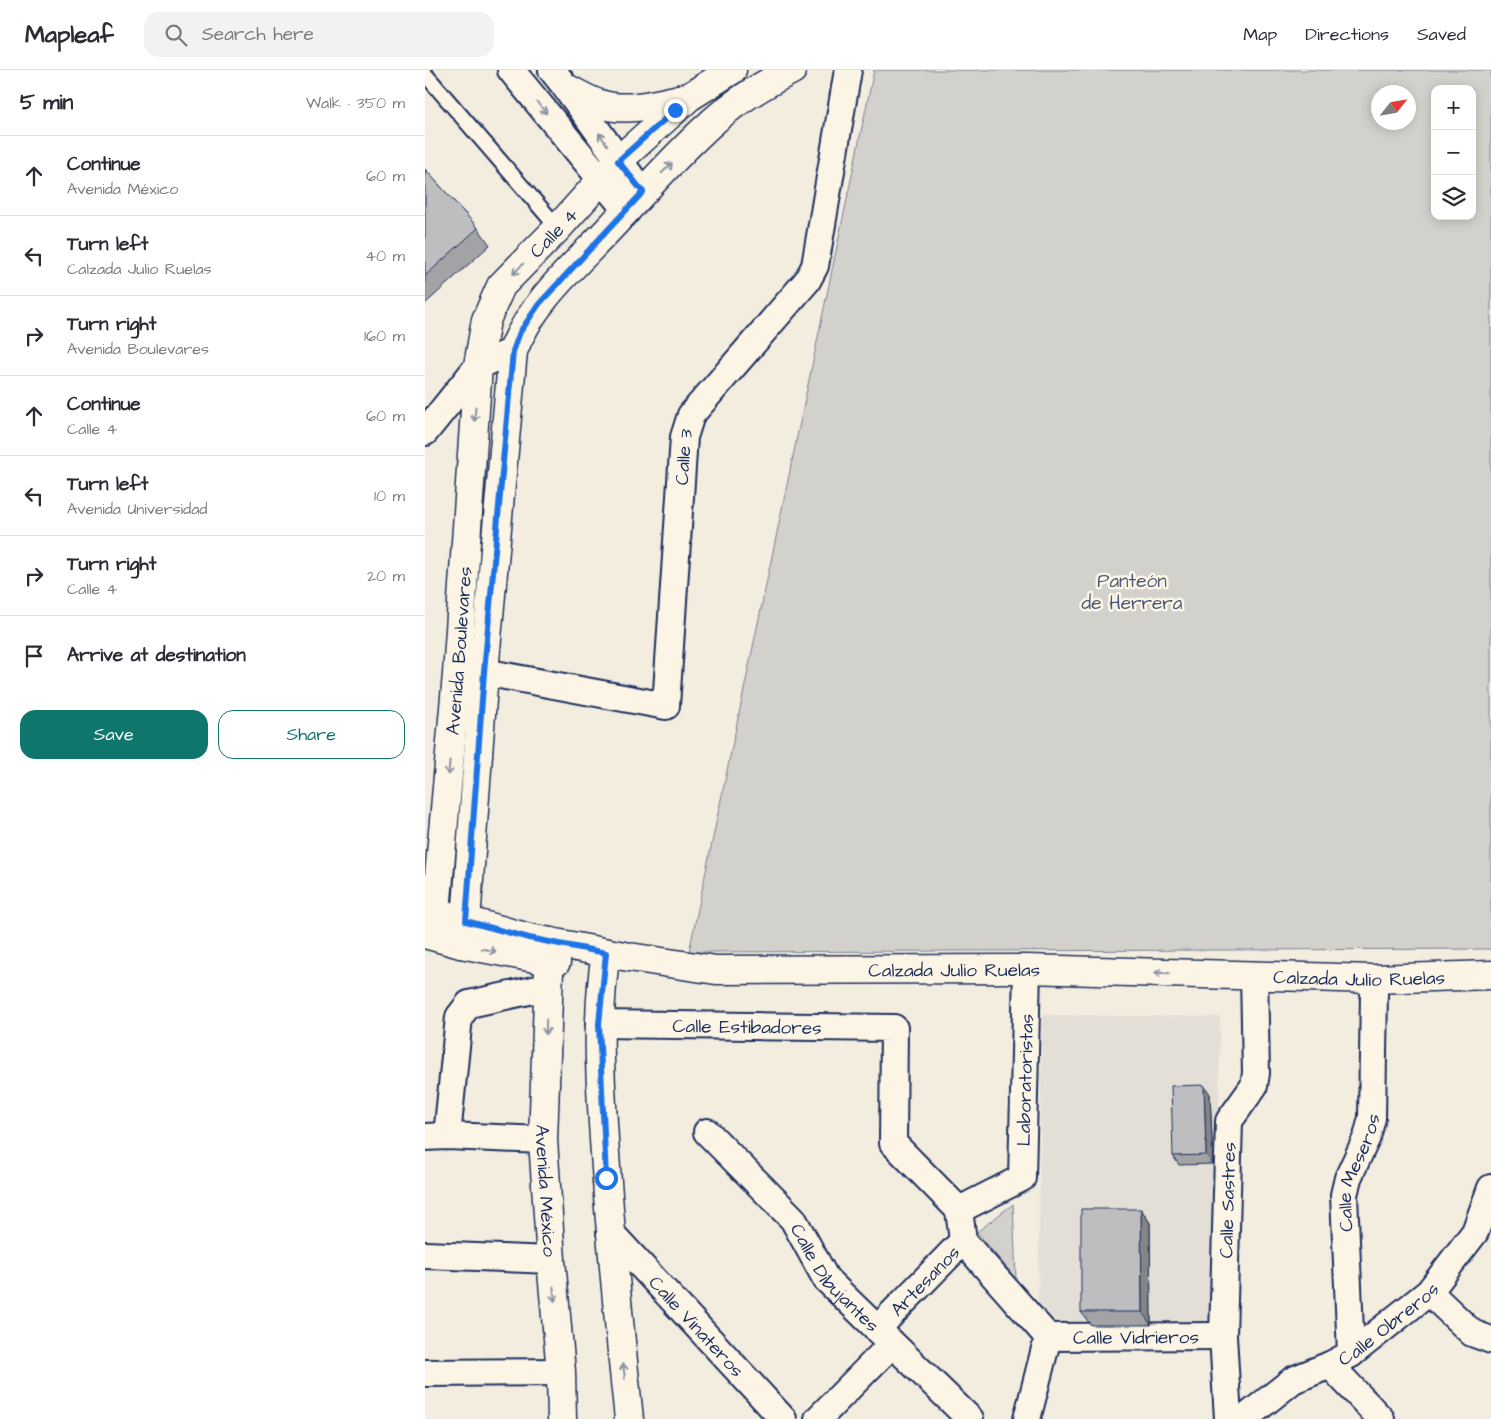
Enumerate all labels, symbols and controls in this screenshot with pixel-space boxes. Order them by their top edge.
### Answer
search box [144,12,494,57]
text: Mapleaf [25,18,114,52]
icon: search [162,21,190,49]
text: Search here [202,21,314,48]
text: Map [1243,22,1277,47]
text: Directions [1305,22,1389,47]
text: Saved [1417,22,1466,47]
north arrow [1371,85,1416,130]
map controls [1431,85,1476,220]
button: + [1431,85,1476,130]
text: 5 min [20,88,73,117]
text: Walk · 350 m [306,92,405,114]
route end [664,99,687,122]
one-way arrow [537,101,548,114]
button: − [1431,130,1476,175]
one-way arrow [598,132,608,146]
text: Continue [67,151,141,178]
one-way arrow [661,161,673,174]
icon: ahead [20,162,48,190]
text: 60 m [366,165,405,187]
button: layers [1431,175,1476,220]
text: Avenida México [67,178,178,200]
street label: Calle 4 [524,203,585,265]
text: Turn left [67,231,148,258]
icon: left [20,242,48,270]
text: 40 m [365,245,405,267]
text: Calzada Julio Ruelas [67,258,212,280]
one-way arrow [512,263,524,275]
text: Turn right [67,311,156,338]
icon: right [20,322,48,350]
text: 160 m [364,325,405,347]
text: Avenida Boulevares [67,338,209,360]
text: Continue [67,391,141,418]
icon: ahead [20,402,48,430]
text: 60 m [366,405,405,427]
one-way arrow [470,406,479,422]
text: Calle 4 [67,418,117,440]
street label: Calle 3 [669,425,701,486]
text: Turn left [67,471,148,498]
icon: left [20,482,48,510]
text: 10 m [374,485,405,507]
text: Avenida Universidad [67,498,208,520]
text: Turn right [67,551,156,578]
icon: right [20,562,48,590]
text: 20 m [367,565,405,587]
street label: Avenida Boulevares [440,566,479,736]
park label: Panteón de Herrera [1082,568,1183,617]
text: Calle 4 [67,578,117,600]
icon: arrive [20,642,48,670]
text: Arrive at destination [67,642,246,669]
button: Save [20,710,208,759]
button: Share [218,710,405,759]
one-way arrow [444,760,453,776]
one-way arrow [481,946,497,955]
street label: Calzada Julio Ruelas [868,957,1041,985]
street label: Calzada Julio Ruelas [1273,964,1446,994]
one-way arrow [1155,968,1171,977]
street label: Calle Estibadores [672,1013,822,1042]
street label: Laboratoristas [1011,1013,1041,1147]
one-way arrow [541,1018,551,1035]
street label: Calle Meseros [1332,1111,1388,1232]
street label: Avenida México [528,1124,563,1258]
street label: Calle Sastres [1213,1142,1243,1259]
route start [595,1167,618,1190]
street label: Calle Dibujantes [783,1219,885,1339]
street label: Artesanos [885,1240,967,1323]
street label: Calle Vinateros [642,1270,750,1384]
street label: Calle Obreros [1334,1278,1446,1373]
one-way arrow [549,1286,559,1302]
street label: Calle Vidrieros [1073,1324,1199,1352]
one-way arrow [619,1363,629,1379]

